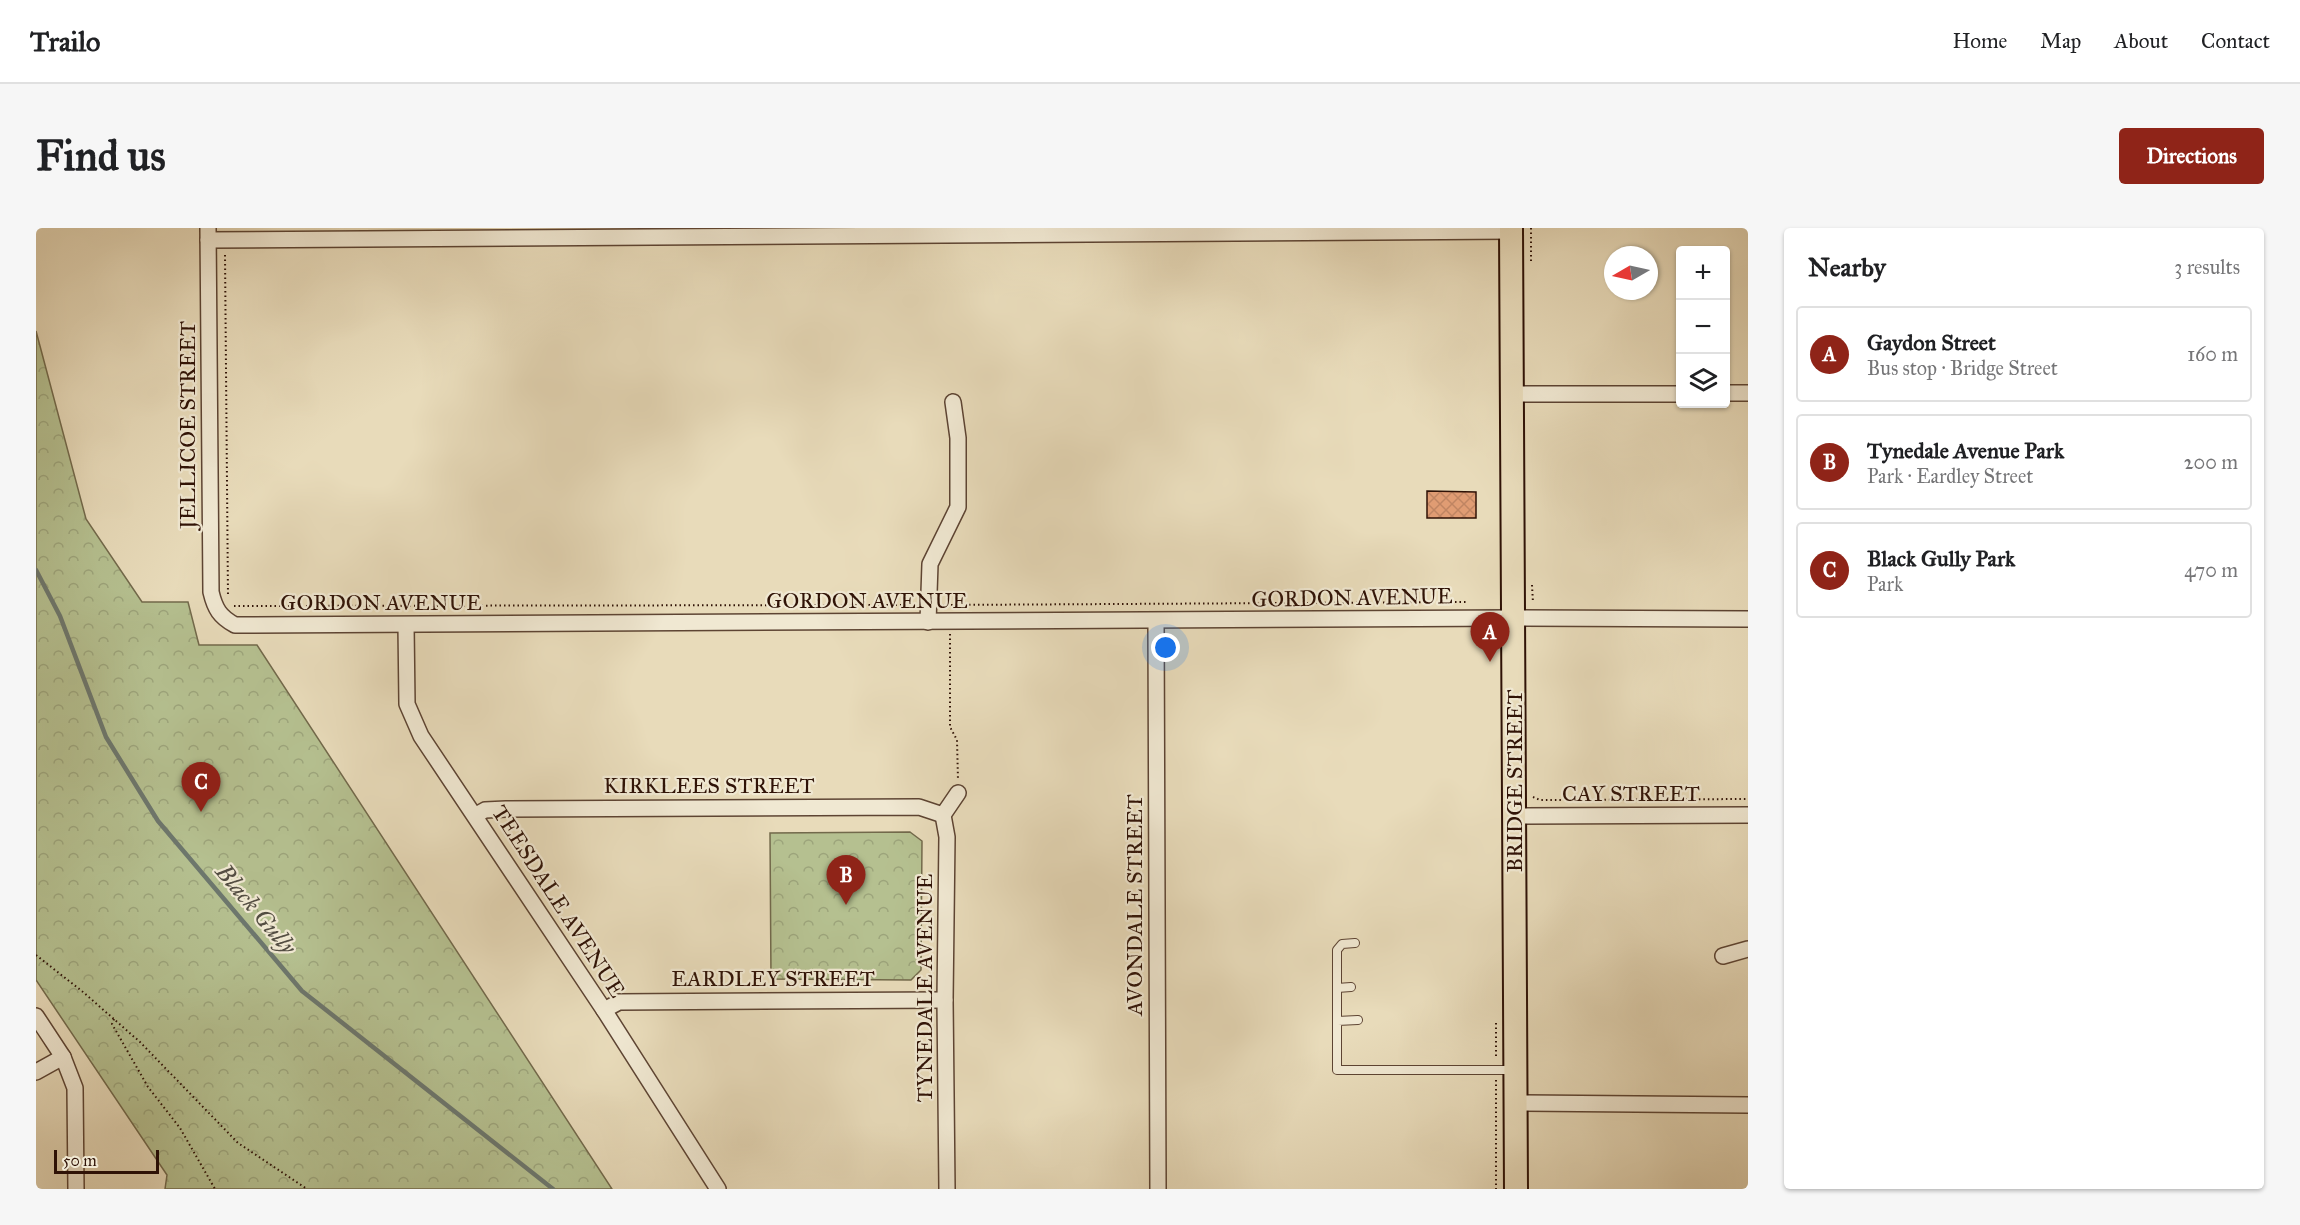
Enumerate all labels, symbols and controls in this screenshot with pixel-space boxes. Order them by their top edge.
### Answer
text: Trailo [30,24,100,59]
text: Home [1952,28,2007,54]
text: Map [2040,28,2081,54]
text: About [2114,28,2168,54]
text: Contact [2201,28,2270,54]
button: Directions [2119,128,2264,184]
text: Find us [36,130,166,182]
north arrow [1604,246,1658,300]
map controls [1676,246,1730,408]
button: + [1676,246,1730,300]
text: Nearby [1808,251,1886,283]
text: 3 results [2174,255,2240,279]
button: − [1676,300,1730,354]
street label: JELLICOE STREET [174,321,201,531]
text: Gaydon Street [1867,329,1996,356]
text: A [1823,342,1836,366]
text: 160 m [2187,342,2238,366]
button: layers [1676,354,1730,408]
text: Bus stop · Bridge Street [1867,356,2058,380]
text: Tynedale Avenue Park [1867,437,2064,464]
text: B [1823,450,1836,474]
text: 200 m [2184,450,2238,474]
text: Park · Eardley Street [1867,464,2033,488]
text: Black Gully Park [1867,545,2015,572]
text: C [1823,558,1836,582]
text: 470 m [2184,558,2238,582]
text: Park [1867,572,1903,596]
street label: GORDON AVENUE [1251,582,1453,613]
street label: GORDON AVENUE [766,587,968,614]
street label: GORDON AVENUE [280,589,482,616]
pin: A [1470,612,1510,662]
your location [1151,633,1180,662]
street label: BRIDGE STREET [1501,689,1528,873]
pin: C [182,762,220,812]
street label: KIRKLEES STREET [603,772,815,799]
street label: CAY STREET [1562,780,1700,807]
street label: AVONDALE STREET [1121,794,1148,1017]
street label: TEESDALE AVENUE [486,800,631,1003]
pin: B [826,856,866,905]
water label: Black Gully [209,857,303,961]
street label: TYNEDALE AVENUE [911,874,938,1102]
street label: EARDLEY STREET [671,965,875,992]
scale bar [54,1147,159,1174]
text: 50 m [63,1151,97,1170]

